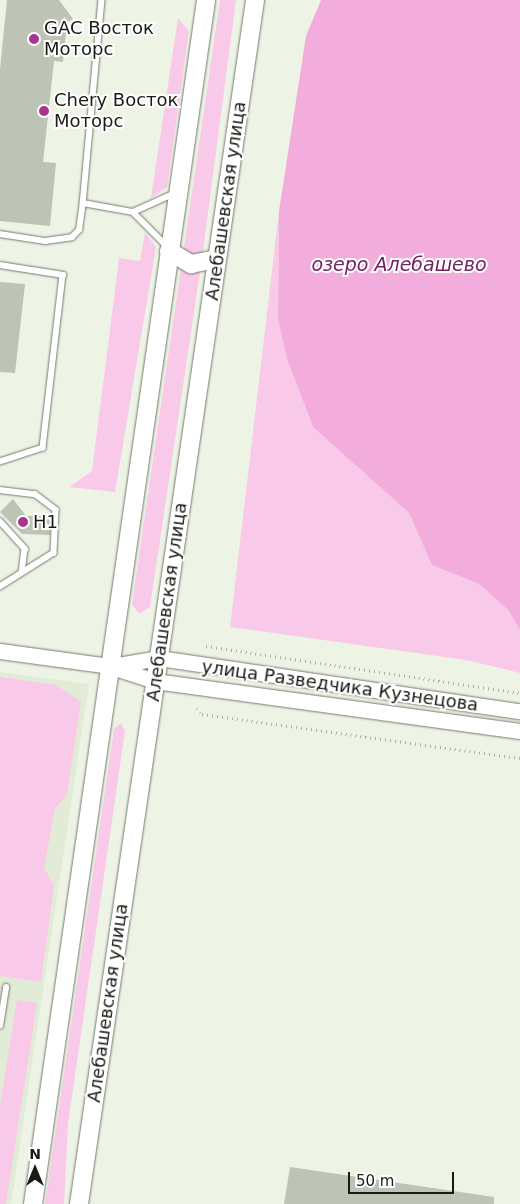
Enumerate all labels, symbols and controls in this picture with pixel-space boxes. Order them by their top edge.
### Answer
place label: GAC Восток Моторс [44,18,154,60]
marker: GAC Восток Моторс [28,33,40,45]
place label: Chery Восток Моторс [54,90,178,132]
street label: Алебашевская улица [201,100,251,302]
marker: Chery Восток Моторс [38,105,50,117]
water label: озеро Алебашево [311,254,487,276]
street label: Алебашевская улица [142,501,192,703]
place label: Н1 [33,511,58,533]
marker: Н1 [17,516,29,528]
street label: улица Разведчика Кузнецова [200,656,480,716]
street label: Алебашевская улица [83,902,133,1104]
north arrow [10,1144,60,1194]
text: N [29,1146,41,1162]
scale bar [350,1162,456,1194]
text: 50 m [356,1172,394,1190]

